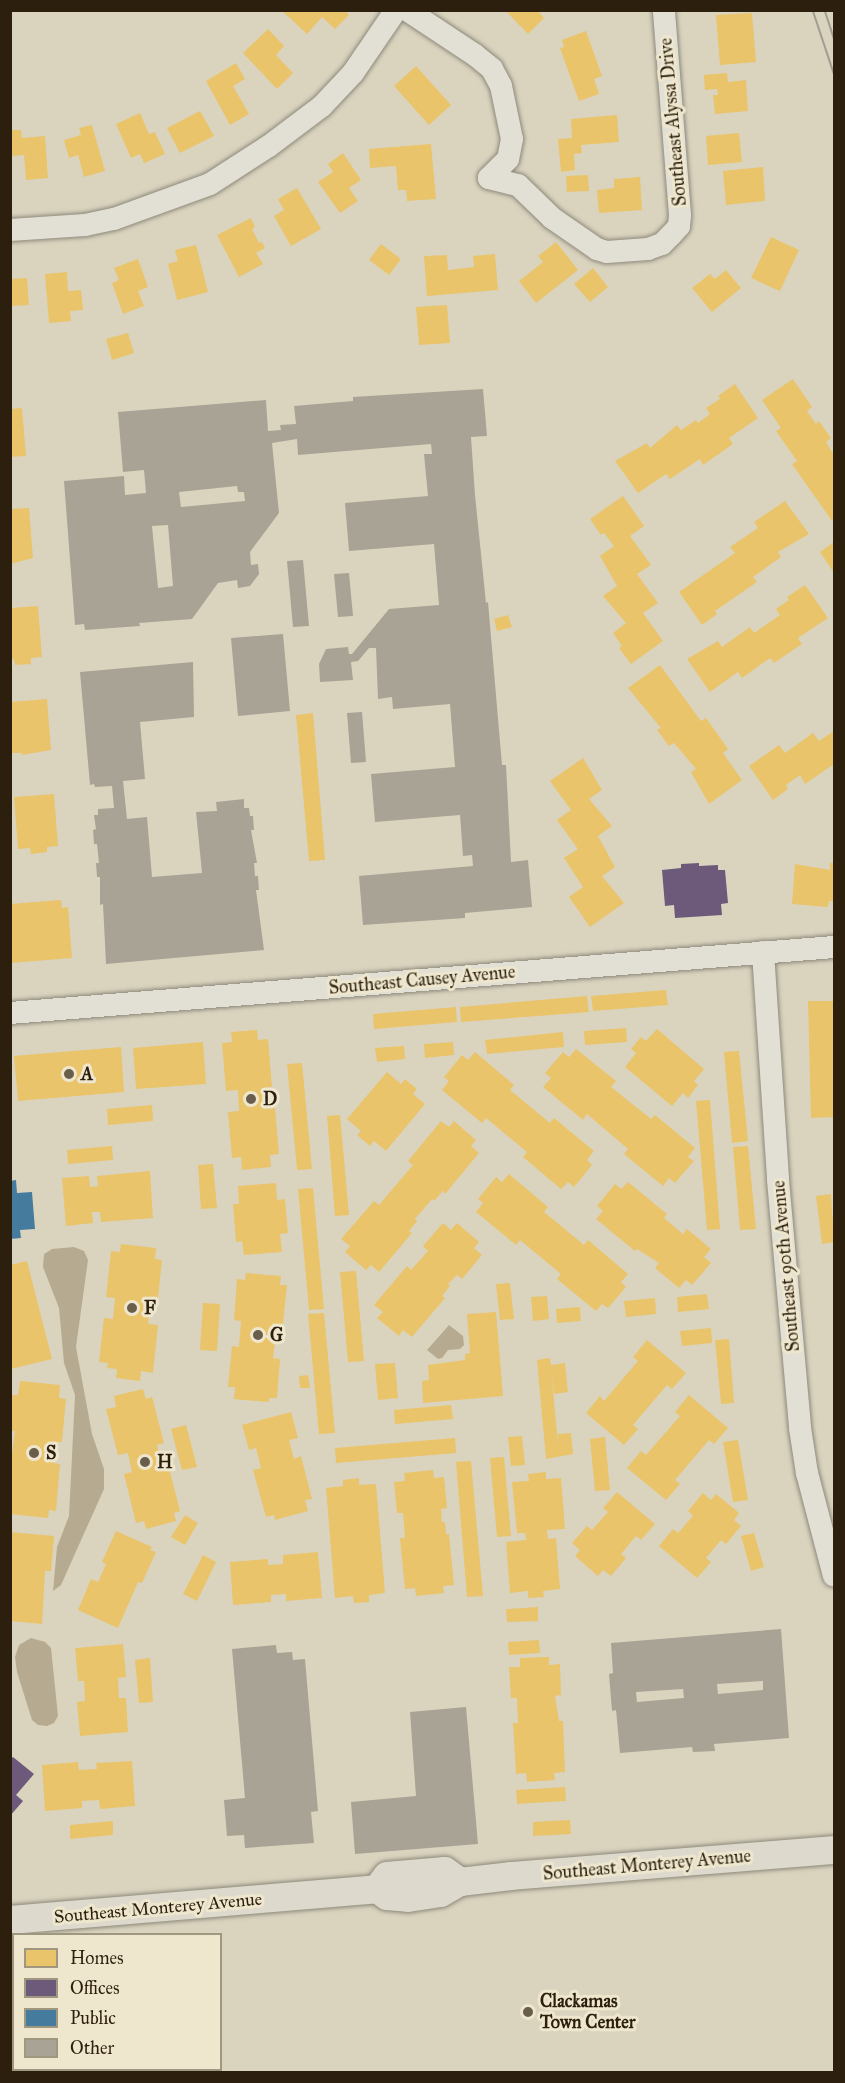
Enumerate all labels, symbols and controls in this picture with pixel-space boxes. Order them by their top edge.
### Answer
street label: Southeast Alyssa Drive [655,37,691,207]
street label: Southeast Causey Avenue [328,961,516,999]
place label: A [81,1063,93,1085]
marker: A [62,1067,76,1081]
place label: D [263,1088,277,1110]
marker: D [244,1092,258,1106]
street label: Southeast 90th Avenue [768,1179,804,1353]
place label: F [144,1297,156,1319]
marker: F [125,1301,139,1315]
place label: G [270,1324,283,1346]
marker: G [251,1328,265,1342]
place label: S [46,1442,56,1464]
marker: S [27,1446,41,1460]
place label: H [157,1451,173,1473]
marker: H [138,1455,152,1469]
street label: Southeast Monterey Avenue [542,1845,752,1885]
street label: Southeast Monterey Avenue [53,1888,263,1928]
legend [12,1933,222,2071]
text: Homes [70,1947,124,1969]
text: Offices [70,1977,120,1999]
place label: Clackamas Town Center [540,1991,635,2034]
marker: Clackamas Town Center [521,2005,535,2019]
text: Public [70,2007,116,2029]
text: Other [70,2037,114,2059]

